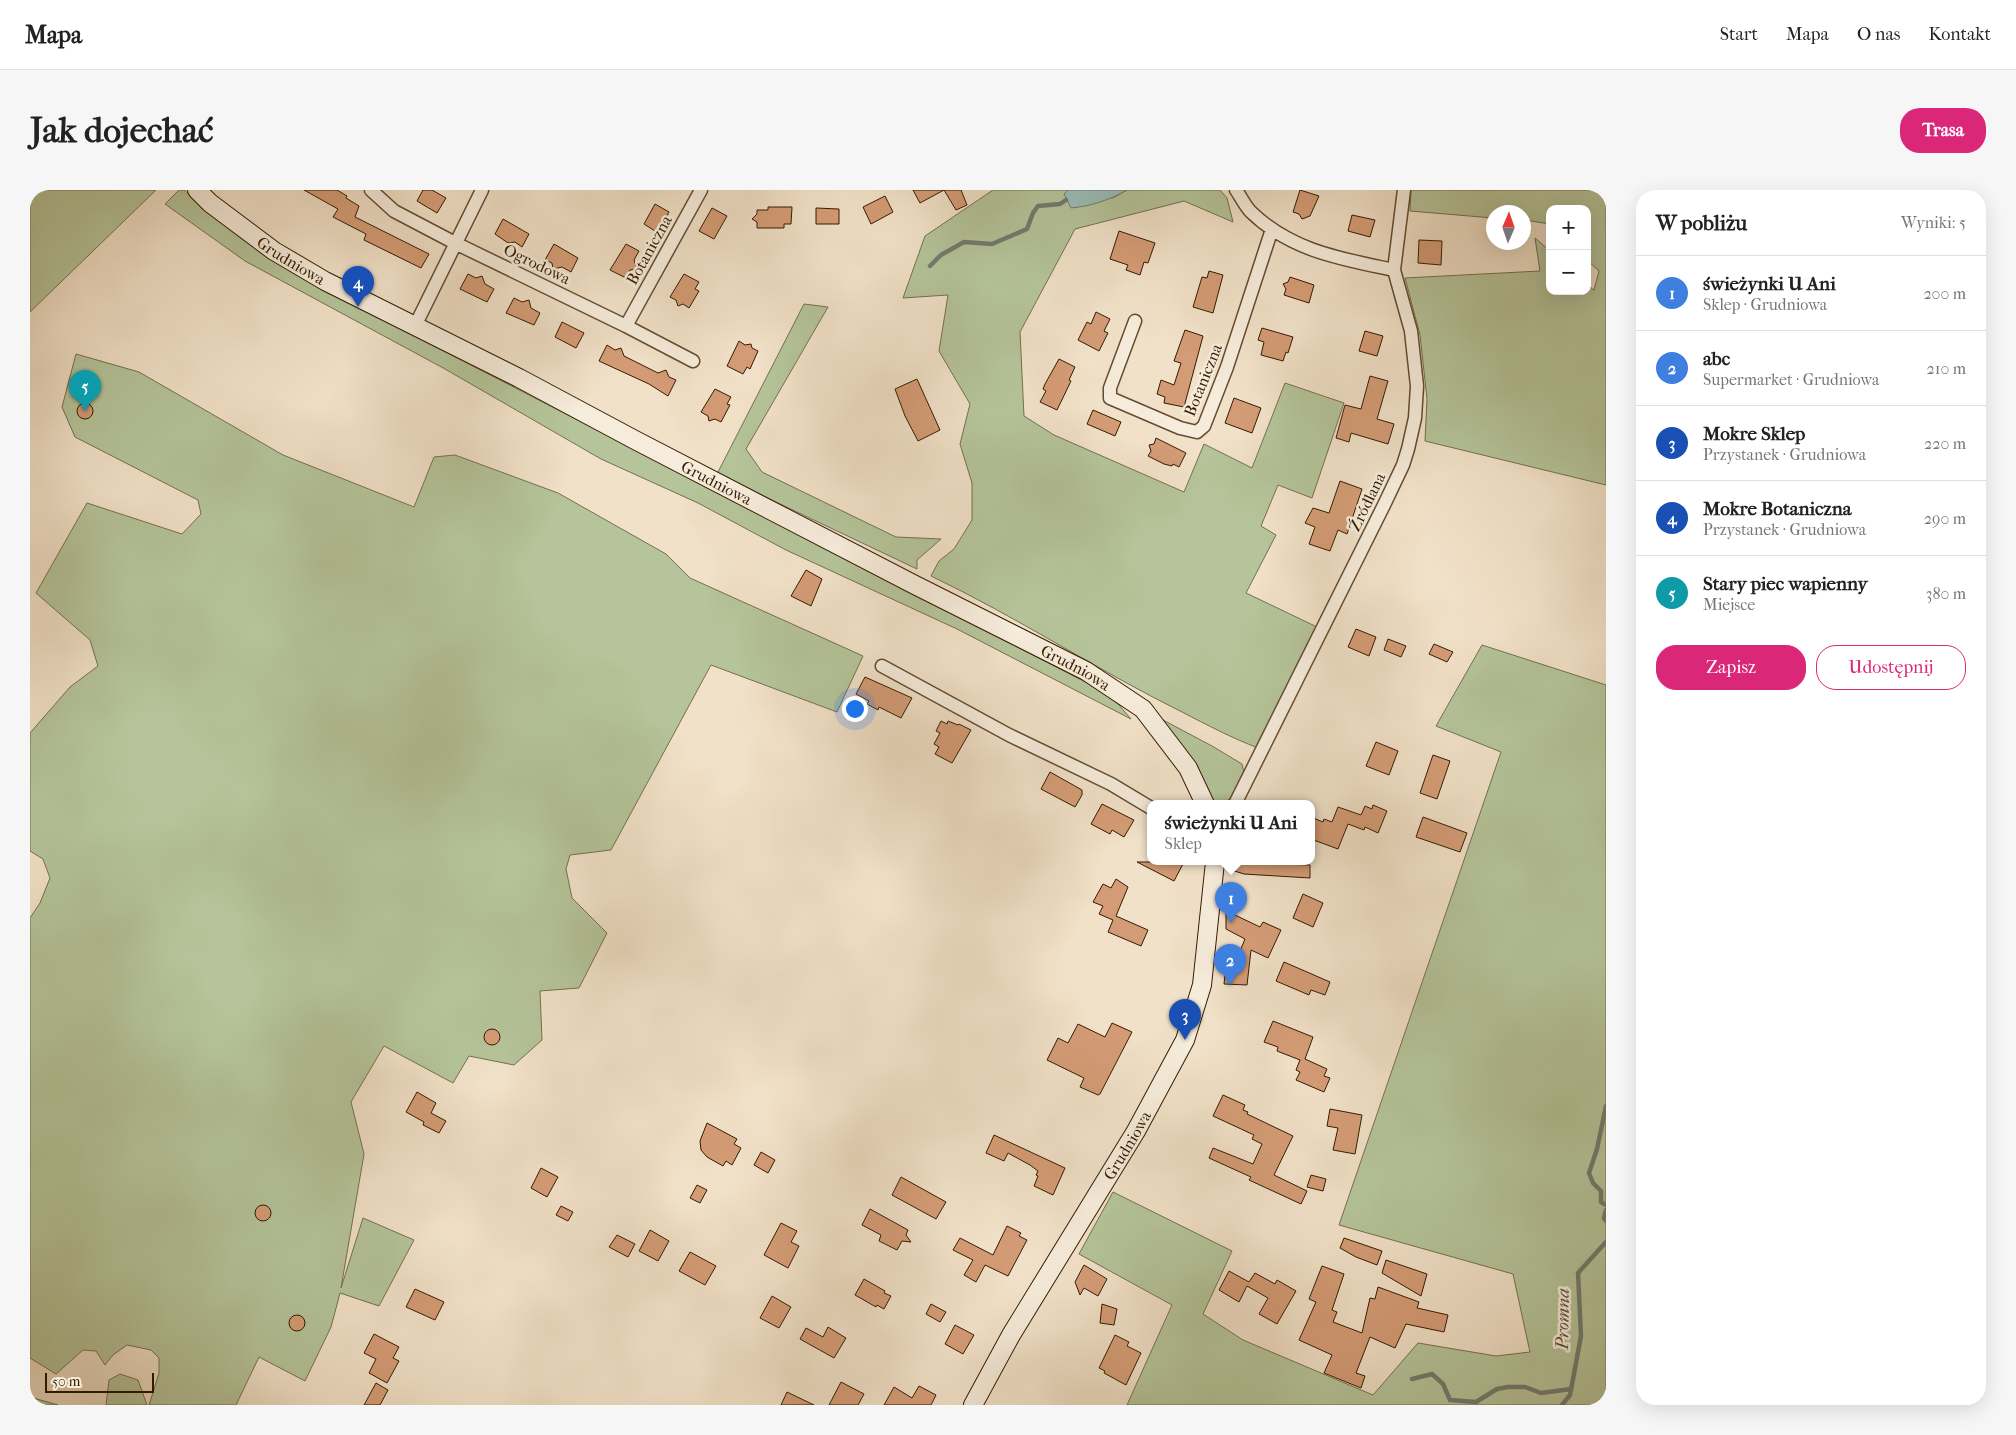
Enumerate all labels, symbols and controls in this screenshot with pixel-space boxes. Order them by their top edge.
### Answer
text: Mapa [25,21,82,49]
text: Start [1720,24,1758,45]
text: Mapa [1786,24,1829,45]
text: O nas [1857,24,1900,45]
text: Kontakt [1928,24,1991,45]
button: Trasa [1900,108,1986,153]
text: Jak dojechać [30,110,214,151]
north arrow [1486,205,1531,250]
map controls [1546,205,1591,295]
button: + [1546,205,1591,250]
text: W pobliżu [1656,211,1747,235]
street label: Botaniczna [622,212,676,288]
text: Wyniki: 5 [1901,213,1966,232]
street label: Grudniowa [253,232,329,289]
street label: Ogrodowa [501,240,574,289]
button: − [1546,250,1591,295]
pin: 4 [342,266,374,307]
text: świeżynki U Ani [1703,273,1836,295]
text: 1 [1669,284,1675,303]
text: 200 m [1923,284,1966,303]
text: Sklep · Grudniowa [1703,295,1827,314]
street label: Botaniczna [1180,341,1226,419]
text: abc [1703,348,1730,370]
text: 2 [1668,359,1676,378]
text: 210 m [1927,359,1966,378]
pin: 5 [69,370,101,411]
text: Supermarket · Grudniowa [1703,370,1879,389]
text: Mokre Sklep [1703,423,1805,445]
text: 3 [1669,434,1675,453]
text: 220 m [1924,434,1966,453]
text: Przystanek · Grudniowa [1703,445,1866,464]
street label: Grudniowa [678,456,756,509]
street label: Źródlana [1344,469,1390,534]
text: Mokre Botaniczna [1703,498,1852,520]
text: 4 [1667,509,1677,528]
text: 290 m [1924,509,1966,528]
text: Przystanek · Grudniowa [1703,520,1866,539]
text: Stary piec wapienny [1703,573,1868,595]
text: 5 [1669,584,1675,603]
text: 380 m [1926,584,1966,603]
text: Miejsce [1703,595,1755,614]
street label: Grudniowa [1038,640,1115,695]
button: Zapisz [1656,645,1806,690]
button: Udostępnij [1816,645,1966,690]
your location [842,696,868,722]
popup [1147,800,1315,865]
text: świeżynki U Ani [1165,812,1297,834]
text: Sklep [1165,834,1202,853]
pin: 1 [1215,882,1247,923]
pin: 2 [1214,944,1246,985]
pin: 3 [1169,999,1201,1040]
street label: Grudniowa [1099,1107,1155,1183]
water label: Promna [1552,1288,1574,1351]
scale bar [45,1370,154,1393]
text: 50 m [52,1373,80,1390]

